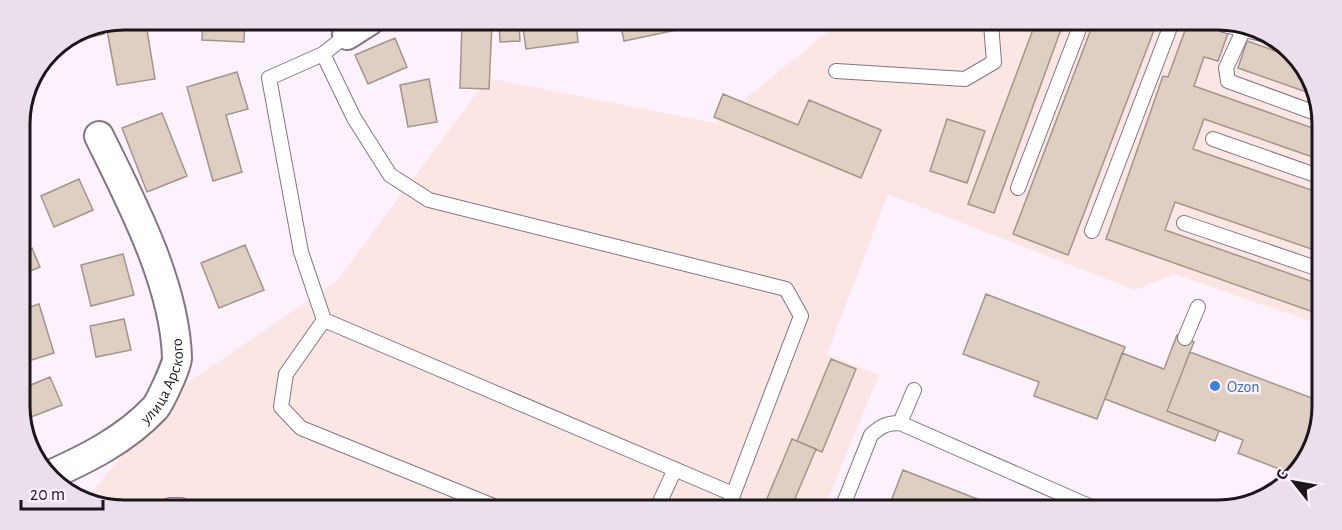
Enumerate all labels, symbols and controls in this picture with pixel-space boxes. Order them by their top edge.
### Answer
street label: улица Арского [137,337,186,428]
marker: Ozon [1208,379,1222,393]
place label: Ozon [1227,379,1259,395]
north arrow [1264,452,1324,512]
text: С [1273,467,1291,483]
scale bar [21,473,104,511]
text: 20 m [30,486,65,504]

